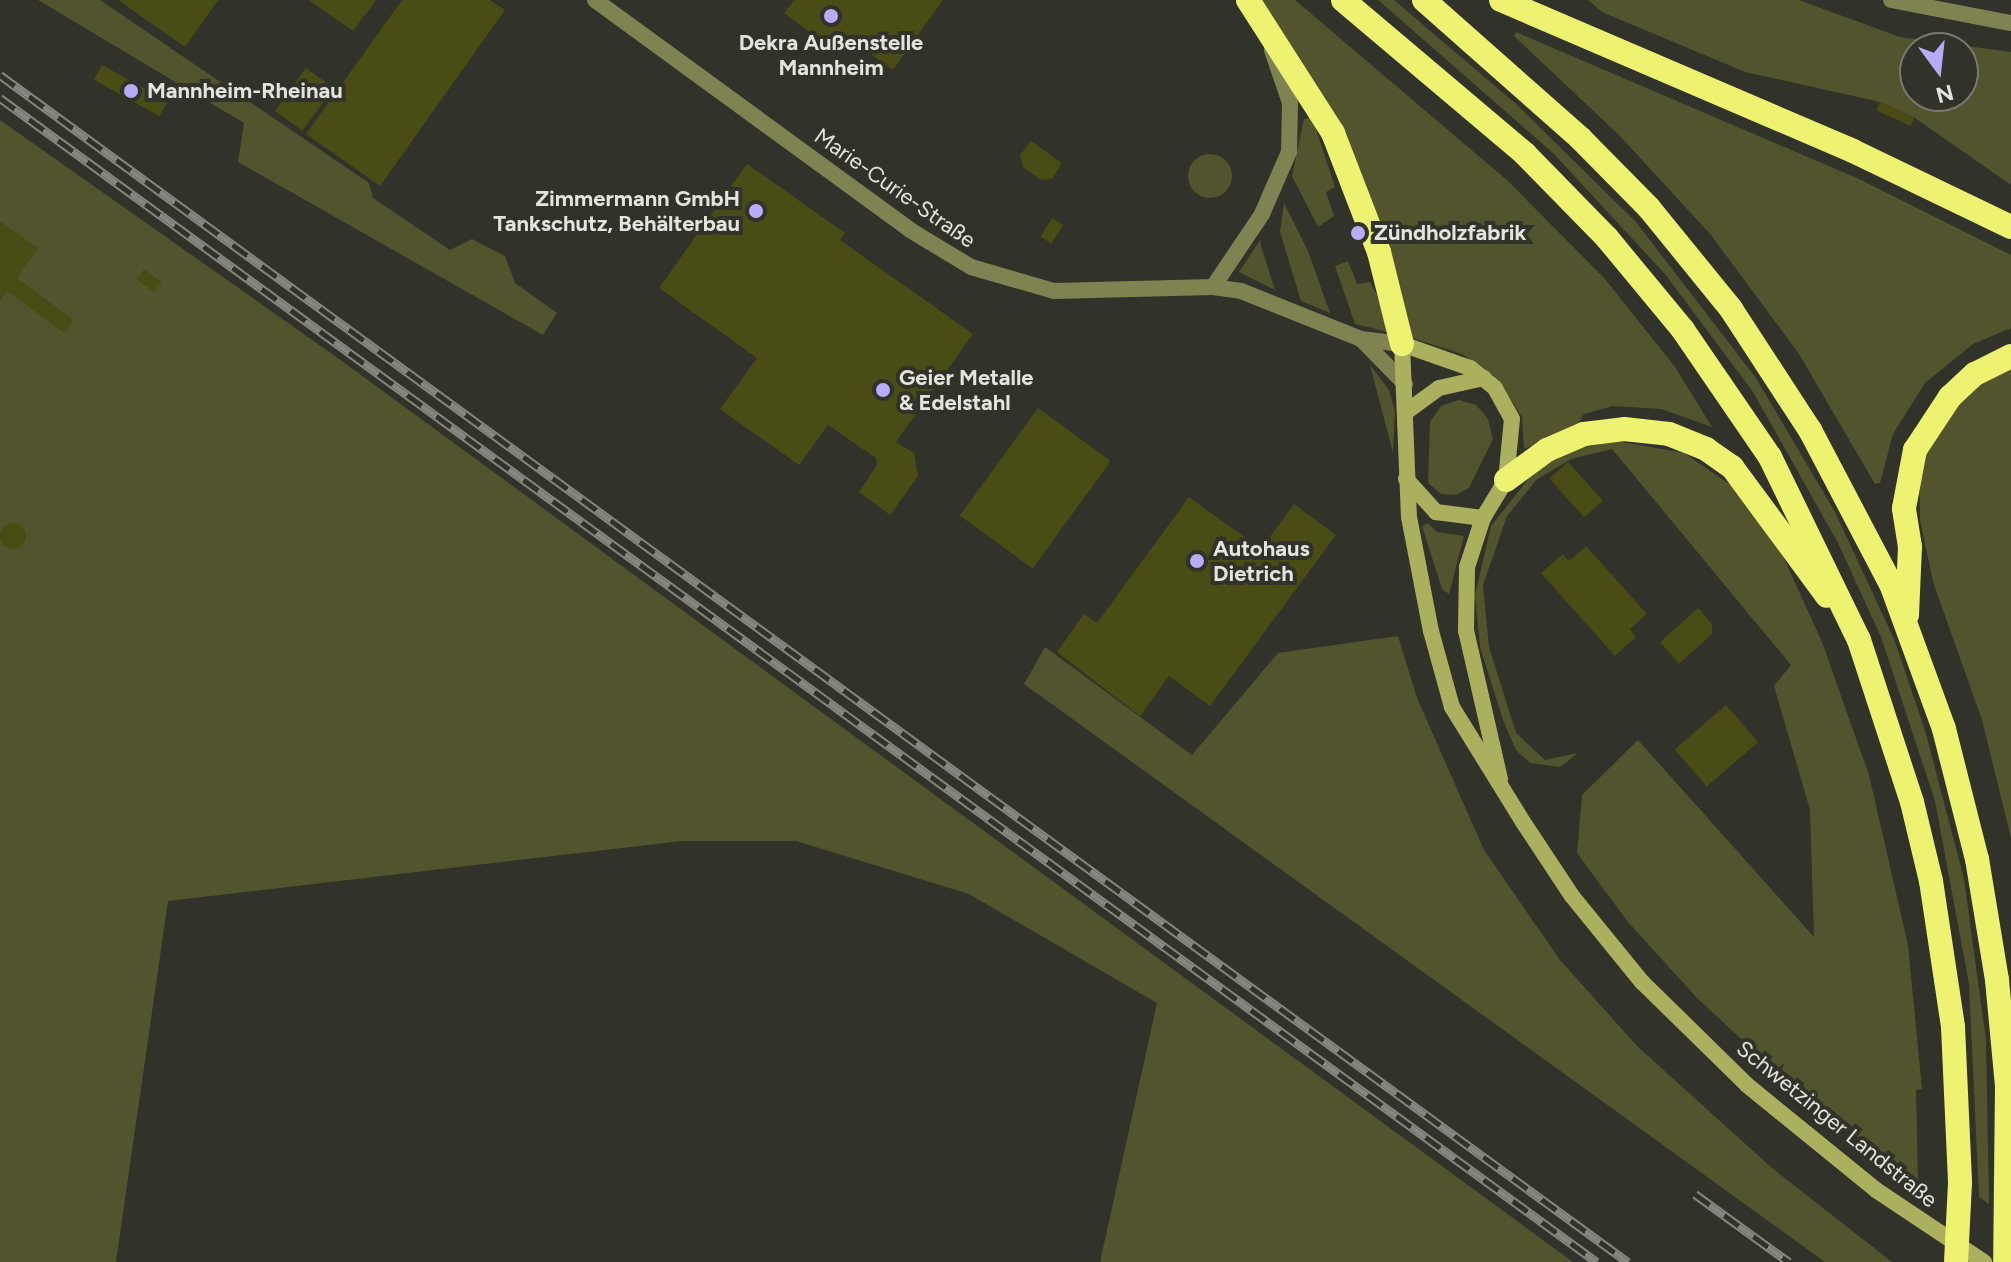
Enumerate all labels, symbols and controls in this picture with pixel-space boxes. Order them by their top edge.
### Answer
marker: Dekra Außenstelle Mannheim [822,7,840,25]
place label: Dekra Außenstelle Mannheim [739,29,923,80]
north arrow [1899,32,1979,112]
place label: Mannheim-Rheinau [147,78,343,104]
text: N [1933,78,1957,109]
marker: Mannheim-Rheinau [122,82,140,100]
street label: Marie-Curie-Straße [809,123,981,253]
place label: Zimmermann GmbH Tankschutz, Behälterbau [493,185,740,236]
marker: Zimmermann GmbH Tankschutz, Behälterbau [747,202,765,220]
place label: Zündholzfabrik [1374,220,1526,246]
marker: Zündholzfabrik [1349,224,1367,242]
place label: Geier Metalle & Edelstahl [899,364,1033,416]
marker: Geier Metalle & Edelstahl [874,381,892,399]
place label: Autohaus Dietrich [1213,535,1310,586]
marker: Autohaus Dietrich [1188,552,1206,570]
street label: Schwetzinger Landstraße [1731,1035,1943,1213]

